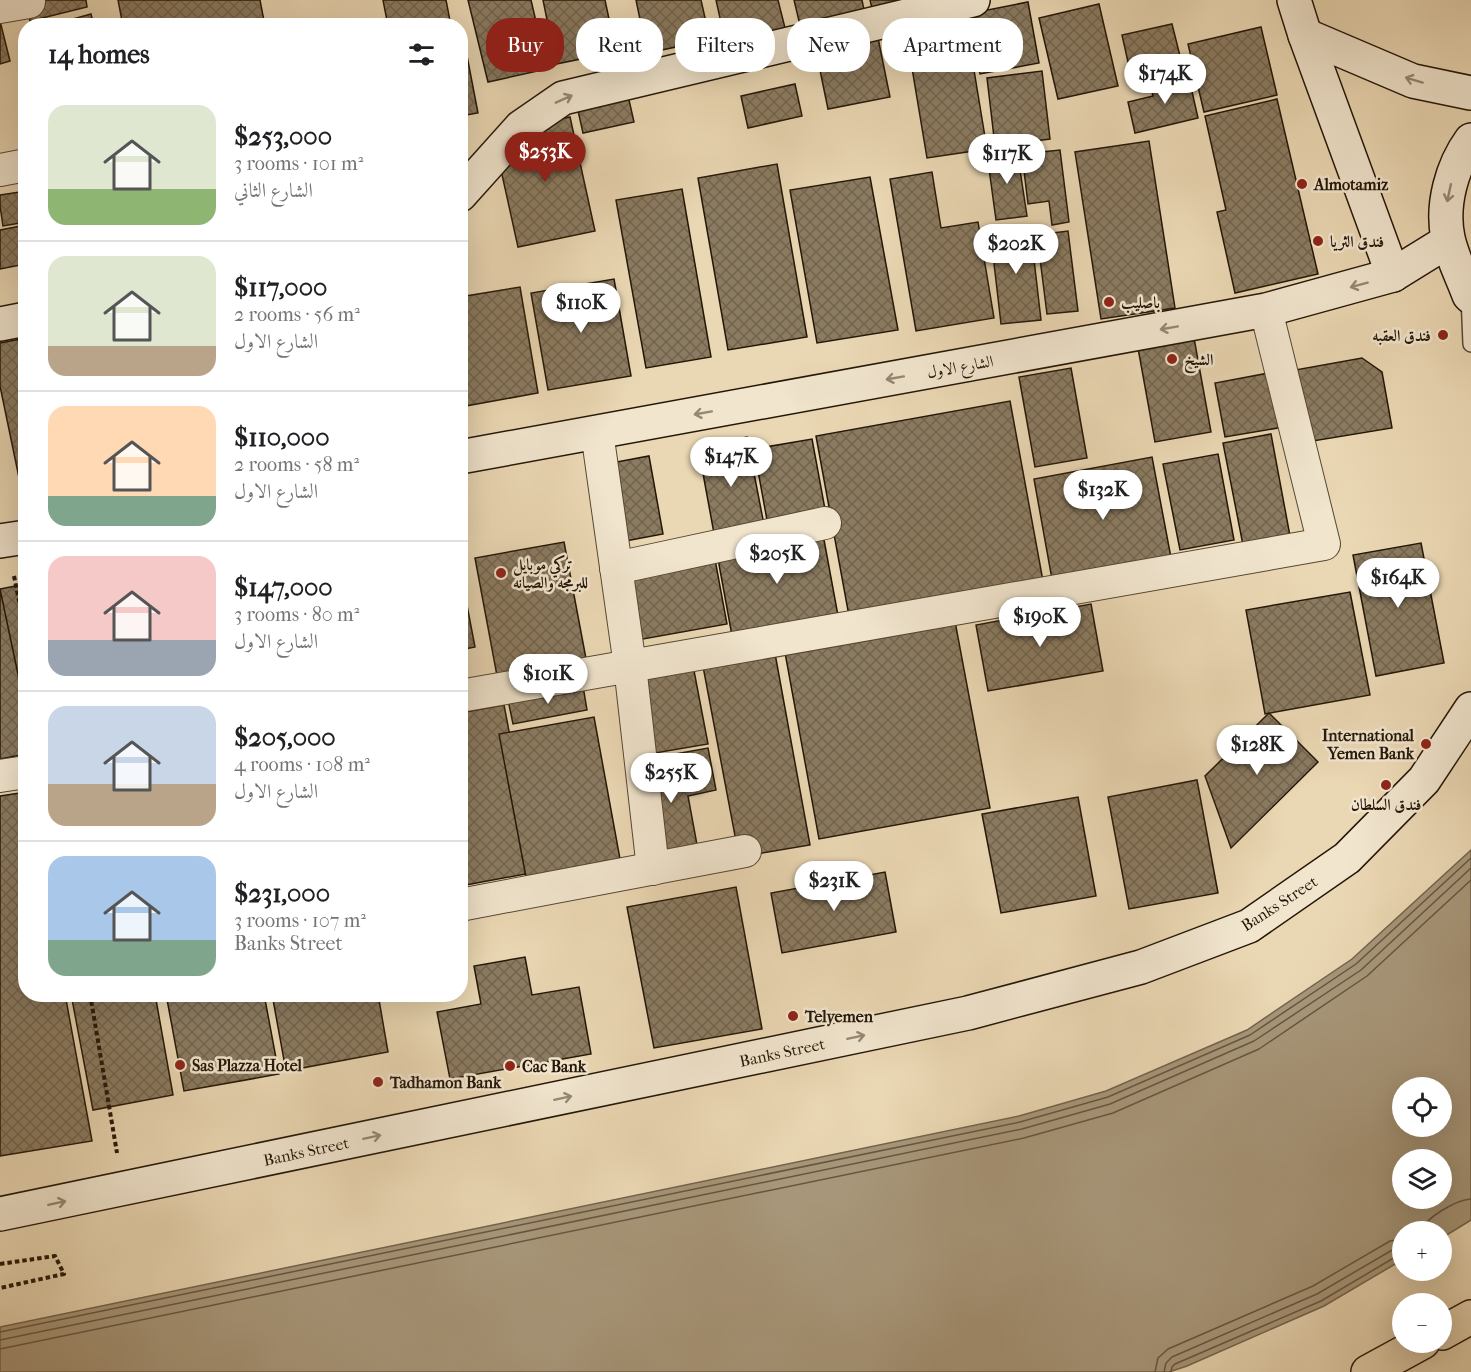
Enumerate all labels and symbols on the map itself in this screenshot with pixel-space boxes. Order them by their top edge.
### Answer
pin: $174K [1123,54,1207,105]
one-way arrow [1405,74,1424,85]
one-way arrow [555,93,573,105]
pin: $253K [503,132,587,183]
pin: $117K [965,134,1049,185]
place label: Almotamiz [1313,175,1389,194]
marker: Almotamiz [1295,177,1309,191]
one-way arrow [1443,183,1454,203]
pin: $202K [974,224,1058,275]
place label: فندق الثريا [1330,232,1384,252]
marker: فندق الثريا [1311,234,1325,248]
one-way arrow [1350,280,1369,291]
pin: $110K [539,283,623,334]
place label: باصليب [1121,293,1160,313]
marker: باصليب [1102,295,1116,309]
one-way arrow [1160,323,1179,334]
place label: فندق العقبه [1372,326,1431,345]
marker: فندق العقبه [1436,328,1450,342]
place label: الشيخ [1184,350,1214,374]
street label: الشارع الاول [925,351,996,386]
marker: الشيخ [1165,352,1179,366]
one-way arrow [885,373,905,384]
one-way arrow [693,408,713,419]
pin: $147K [689,437,773,488]
pin: $132K [1061,470,1145,521]
pin: $205K [735,534,819,585]
place label: تركي موبايل للبرمجه والصيانه [513,555,588,593]
pin: $164K [1356,558,1440,609]
marker: تركي موبايل للبرمجه والصيانه [494,566,508,580]
pin: $190K [998,597,1082,648]
pin: $101K [506,654,590,705]
pin: $128K [1215,725,1299,776]
place label: International Yemen Bank [1322,726,1415,763]
marker: International Yemen Bank [1419,737,1433,751]
pin: $255K [629,753,713,804]
marker: فندق السلطان [1379,778,1393,792]
place label: فندق السلطان [1351,795,1421,814]
pin: $231K [792,861,876,912]
street label: Banks Street [1238,872,1321,935]
place label: Telyemen [804,1007,874,1027]
marker: Telyemen [786,1009,800,1023]
one-way arrow [846,1031,866,1042]
street label: Banks Street [738,1034,827,1071]
place label: Sas Plazza Hotel [192,1056,303,1075]
place label: Cac Bank [522,1057,587,1076]
marker: Sas Plazza Hotel [173,1058,187,1072]
marker: Cac Bank [503,1059,517,1073]
place label: Tadhamon Bank [389,1073,502,1092]
marker: Tadhamon Bank [371,1075,385,1089]
one-way arrow [552,1092,572,1103]
one-way arrow [362,1131,381,1143]
street label: Banks Street [262,1133,351,1170]
one-way arrow [47,1197,67,1208]

